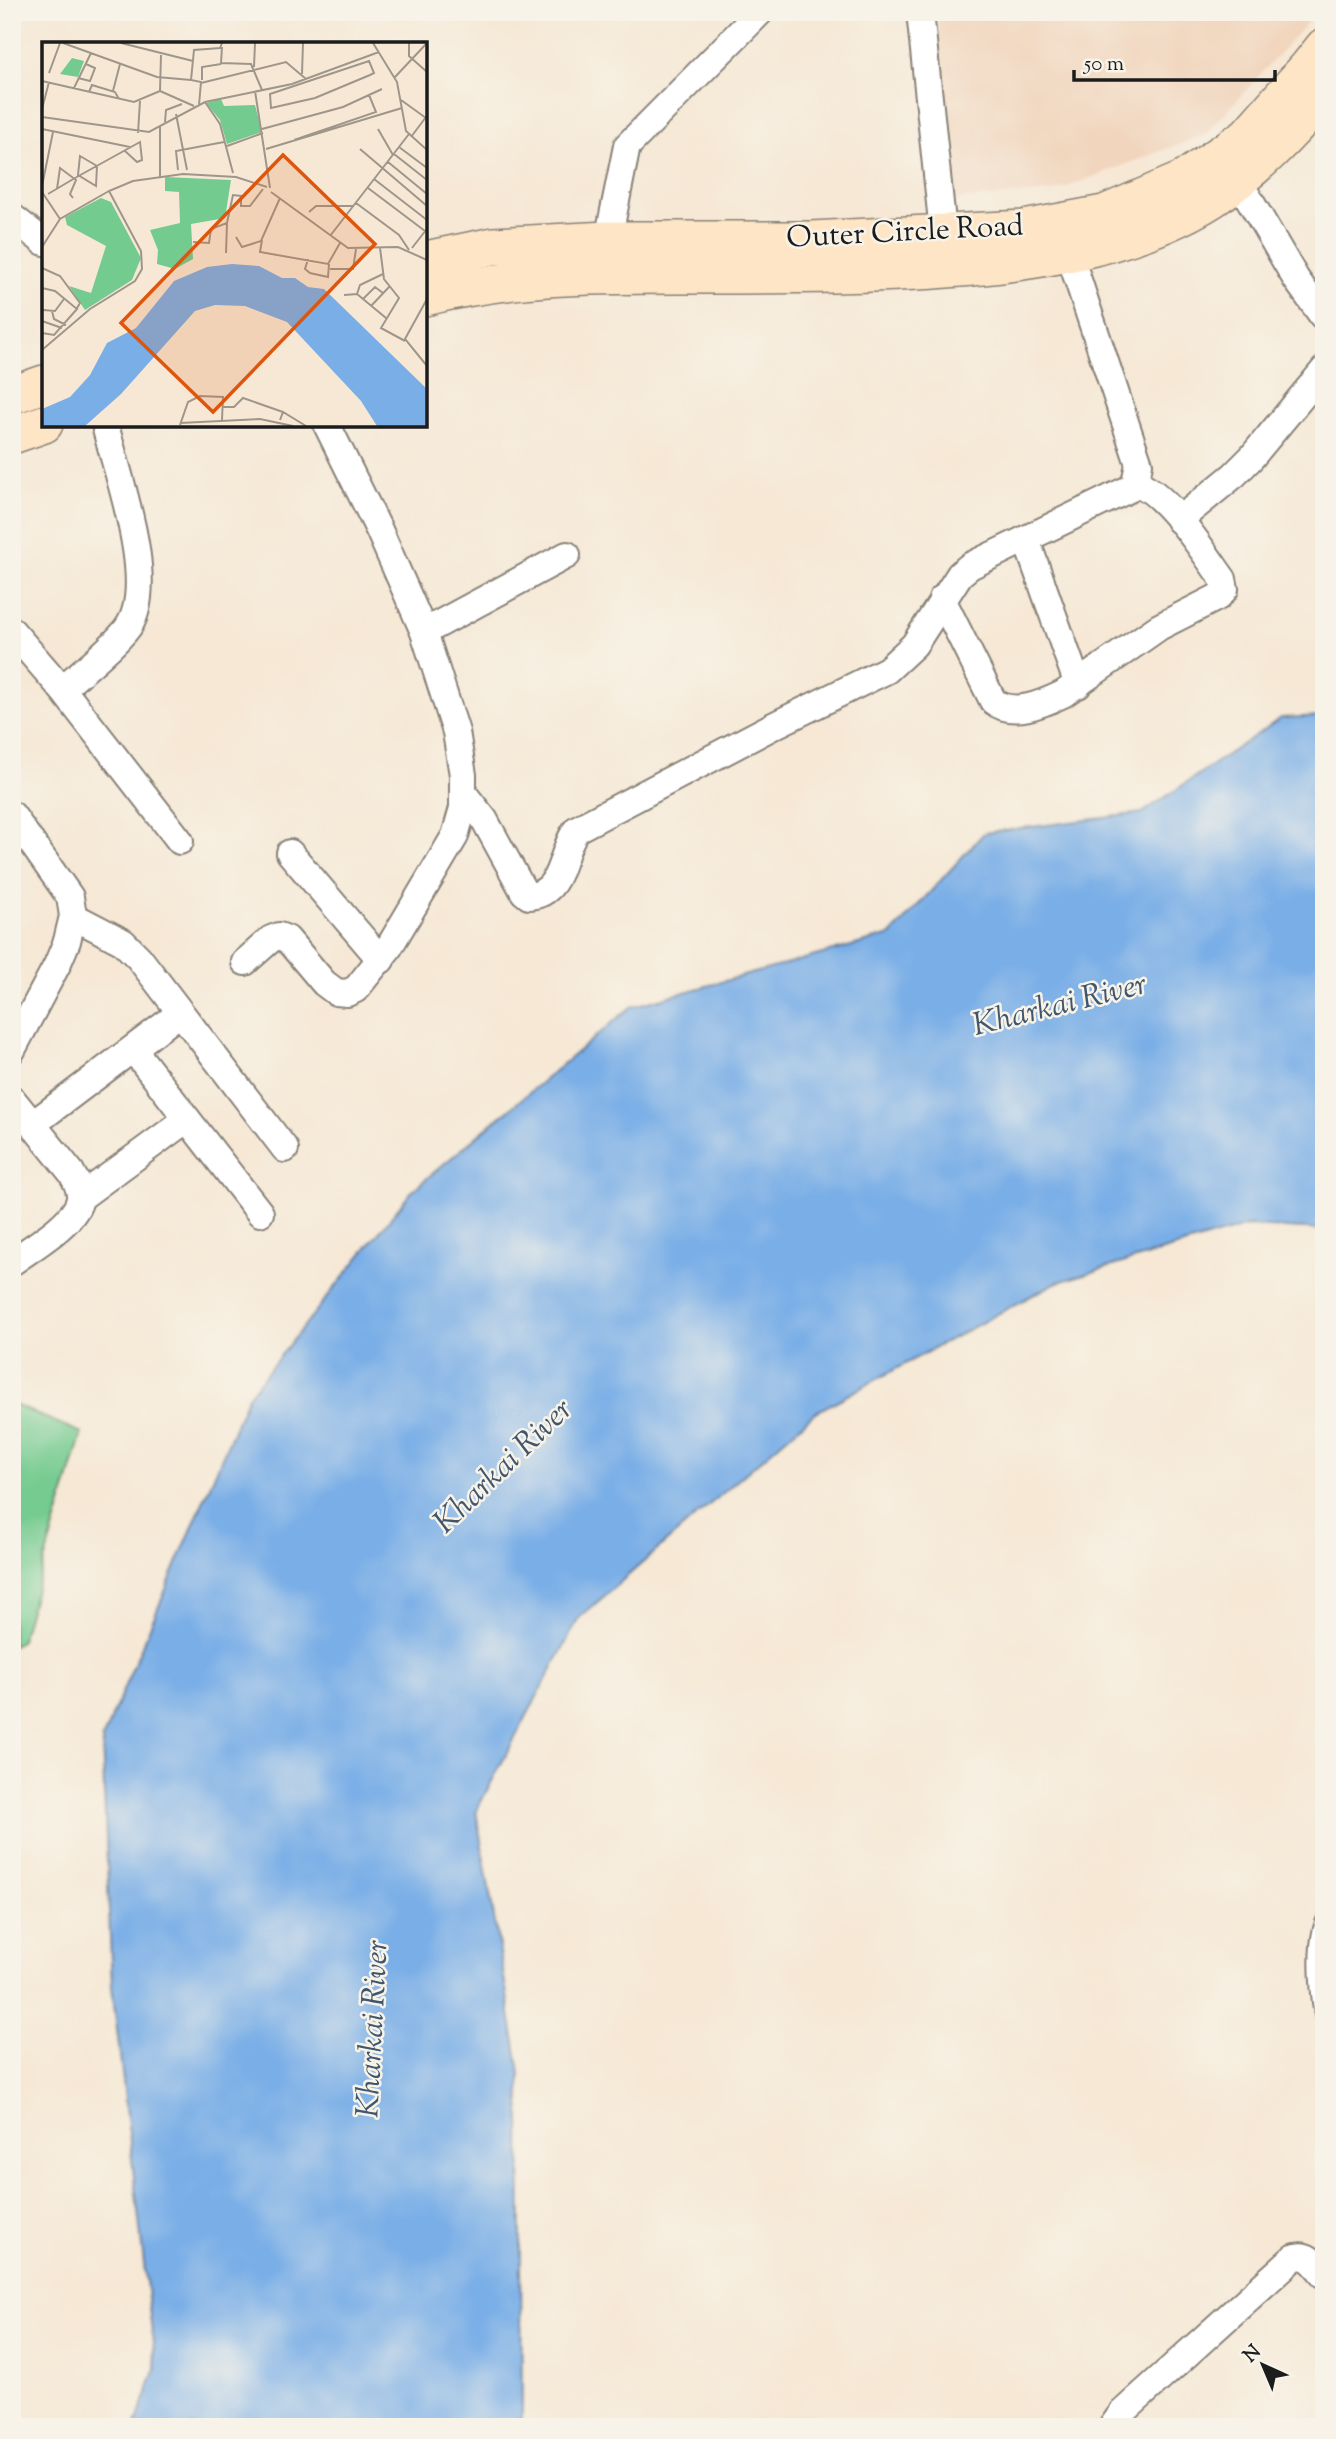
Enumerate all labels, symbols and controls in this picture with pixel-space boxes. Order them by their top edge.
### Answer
scale bar [1074,38,1275,82]
inset map [42,42,427,427]
text: 50 m [1083,50,1124,80]
street label: Outer Circle Road [785,205,1025,261]
water label: Kharkai River [968,962,1152,1050]
water label: Kharkai River [424,1389,584,1545]
water label: Kharkai River [346,1939,402,2119]
north arrow [1228,2330,1298,2400]
text: N [1238,2340,1268,2370]

